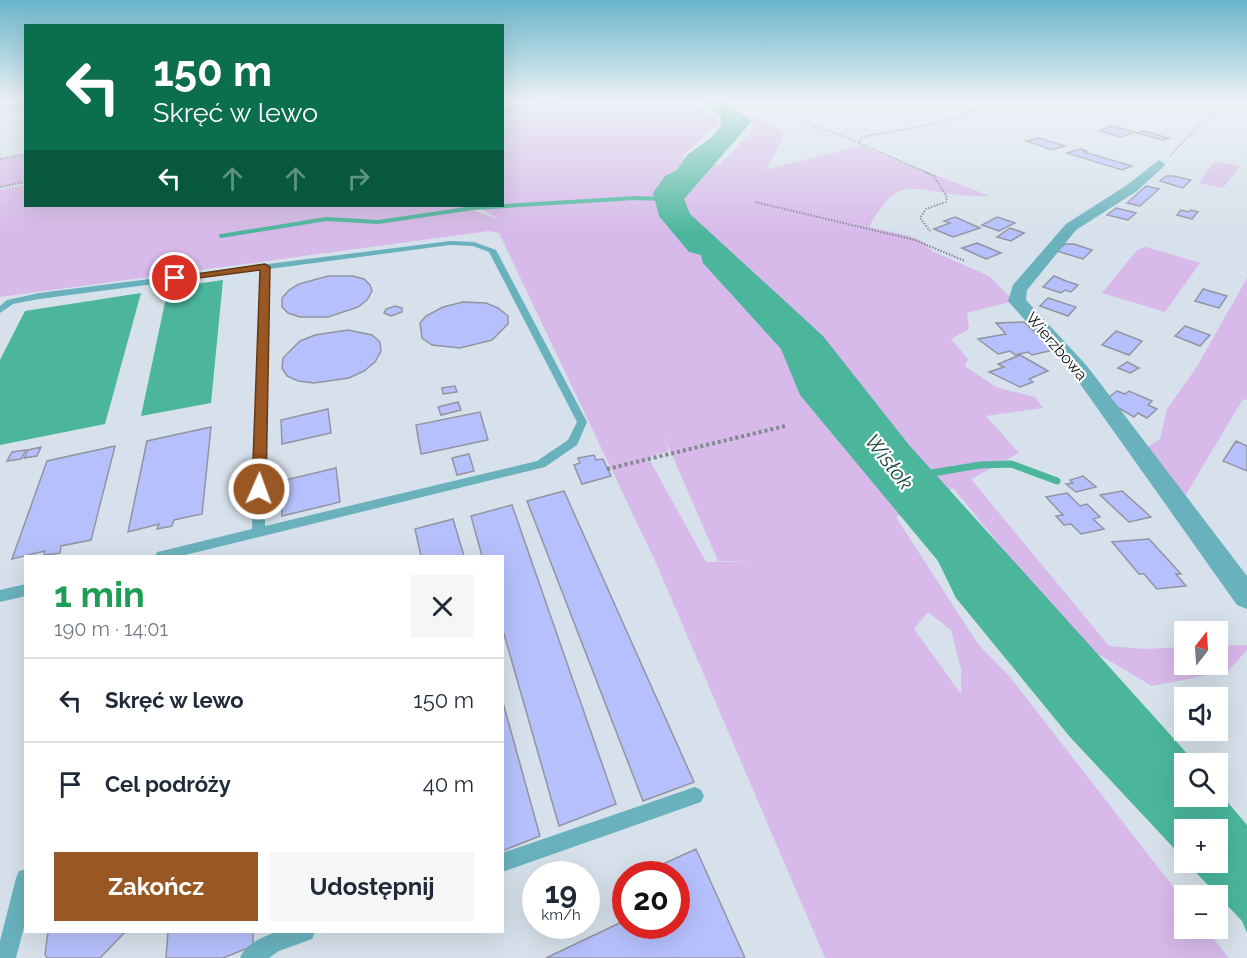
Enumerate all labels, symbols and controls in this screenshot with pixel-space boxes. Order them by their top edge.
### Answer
text: 150 m [153,47,272,96]
icon: left [54,48,132,126]
text: Skręć w lewo [153,97,318,128]
icon: left [153,162,186,195]
icon: ahead [216,162,249,195]
icon: ahead [279,162,312,195]
icon: right [342,162,375,195]
pin [149,252,200,303]
icon: arrive [158,261,191,294]
street label: Wierzbowa [1022,308,1091,384]
water label: Wisłok [860,429,919,495]
position arrow [227,457,291,521]
text: 1 min [54,573,145,615]
button: close [411,575,474,638]
text: 190 m · 14:01 [54,617,168,641]
north arrow [1174,621,1228,675]
map controls [1174,621,1228,939]
icon: left [54,684,87,717]
text: Skręć w lewo [105,687,244,713]
text: 150 m [413,687,474,713]
button: sound [1174,687,1228,741]
button: search [1174,753,1228,807]
icon: arrive [54,768,87,801]
text: Cel podróży [105,771,231,797]
text: 40 m [423,771,474,797]
button: + [1174,819,1228,873]
button: Zakończ [54,852,258,921]
button: Udostępnij [270,852,474,921]
speed limit sign: 20 [612,861,690,939]
text: 19 [545,875,577,910]
button: − [1174,885,1228,939]
text: km/h [541,906,581,924]

